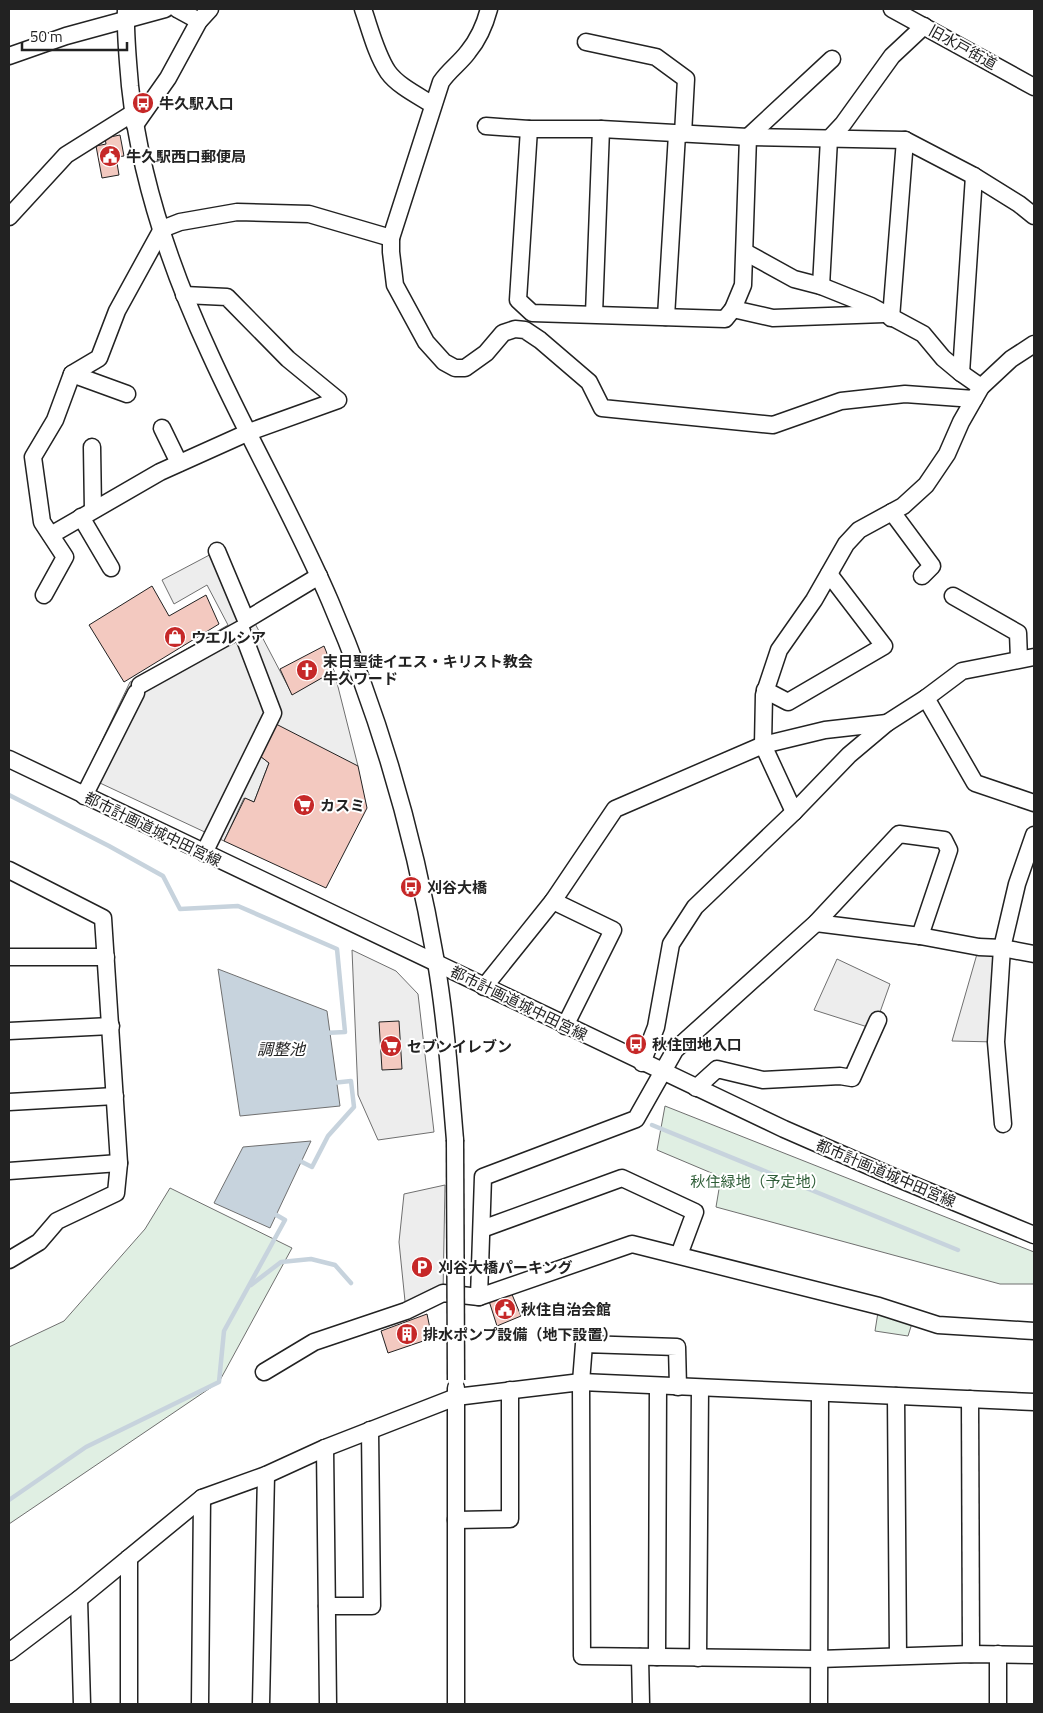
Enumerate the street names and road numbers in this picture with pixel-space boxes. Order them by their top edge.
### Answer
street label: 旧水戸街道 [925,19,1001,75]
street label: 都市計画道城中田宮線 [81,786,225,872]
street label: 都市計画道城中田宮線 [447,960,591,1046]
street label: 都市計画道城中田宮線 [812,1133,960,1213]

